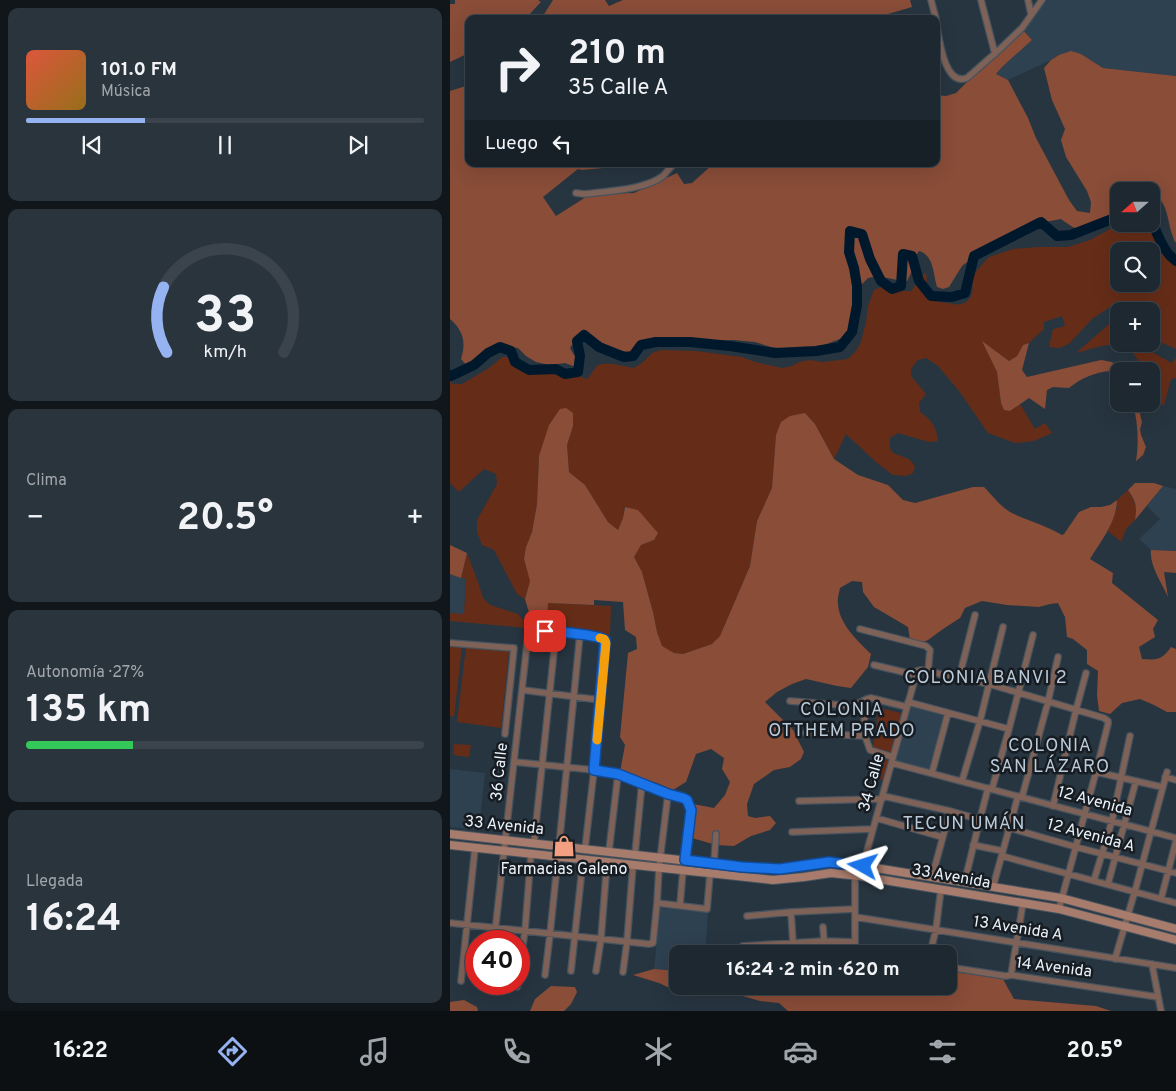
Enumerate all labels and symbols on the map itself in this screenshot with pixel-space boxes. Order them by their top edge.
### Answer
north arrow [1110,182,1160,232]
pin [524,610,566,652]
district label: COLONIA BANVI 2 [904,667,1068,690]
district label: COLONIA OTTHEM PRADO [768,699,916,743]
district label: COLONIA SAN LÁZARO [990,735,1110,779]
street label: 36 Calle [487,742,513,802]
street label: 34 Calle [855,752,889,814]
street label: 12 Avenida [1056,782,1134,822]
district label: TECUN UMÁN [903,811,1025,836]
street label: 33 Avenida [463,812,545,840]
street label: 12 Avenida A [1045,815,1137,857]
shop icon: Farmacias Galeno [551,833,577,859]
position arrow [836,839,888,891]
place label: Farmacias Galeno [500,860,628,880]
street label: 33 Avenida [910,860,992,894]
street label: 13 Avenida A [972,912,1064,946]
speed limit sign: 40 [465,930,530,995]
street label: 14 Avenida [1015,953,1093,983]

